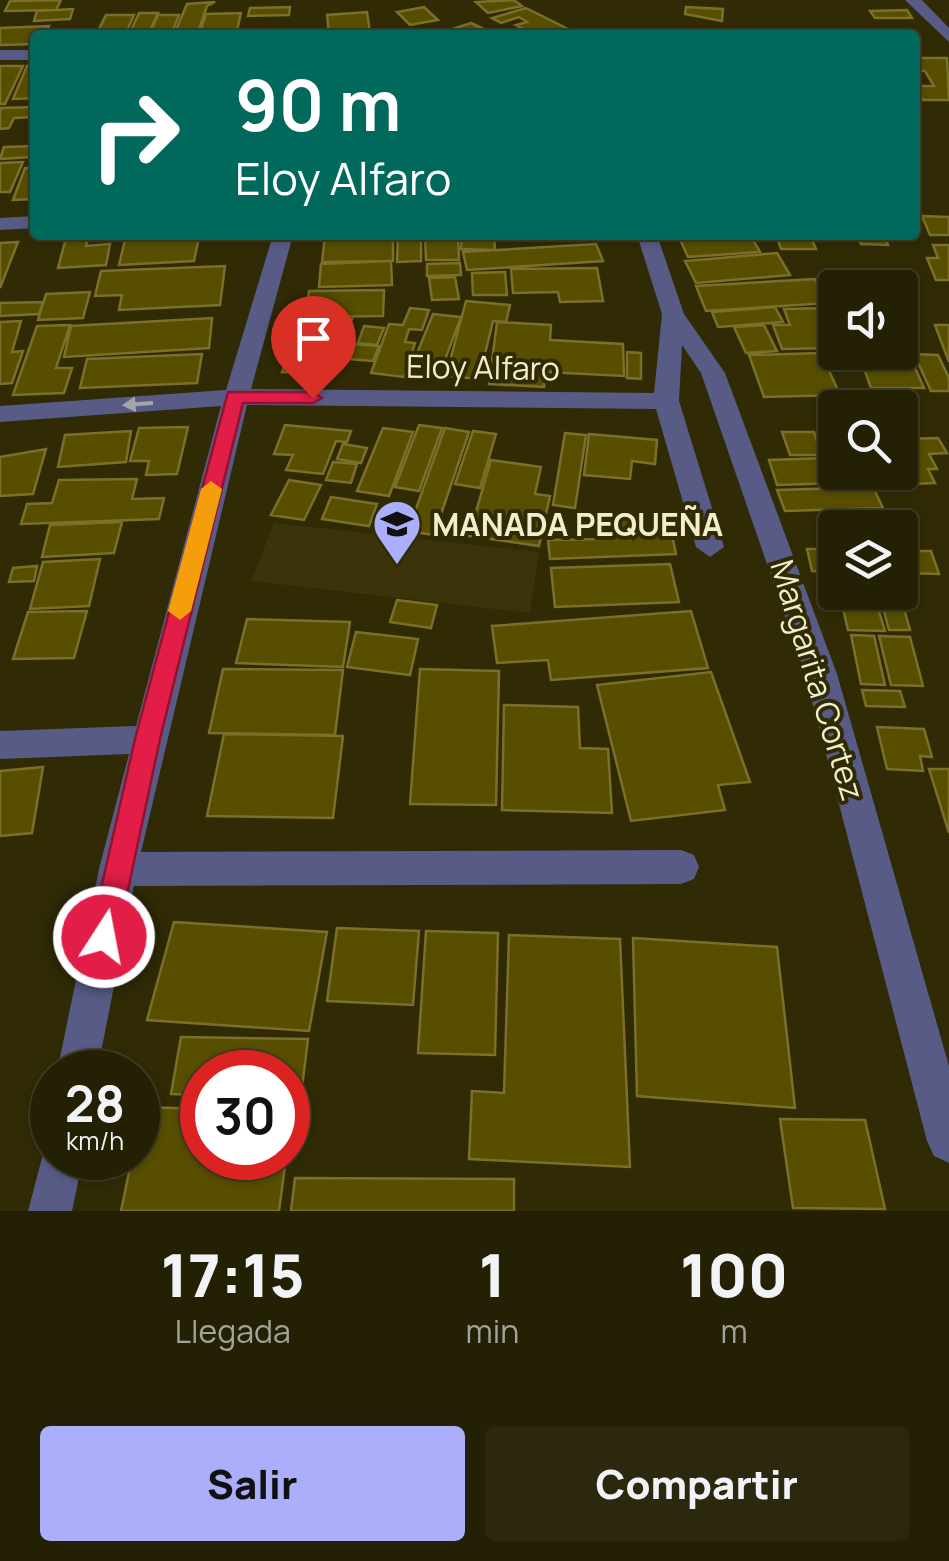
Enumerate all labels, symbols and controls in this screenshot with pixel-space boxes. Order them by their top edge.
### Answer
text: 90 m [235,56,402,152]
icon: right [70,70,200,200]
text: Eloy Alfaro [235,147,451,209]
map controls [818,270,918,610]
button: sound [818,270,918,370]
pin [271,296,356,399]
icon: arrive [286,311,341,366]
street label: Eloy Alfaro [406,344,560,390]
button: search [818,390,918,490]
one-way arrow [121,396,153,412]
school or university icon: MANADA PEQUEÑA [371,498,423,566]
place label: MANADA PEQUEÑA [432,502,723,546]
button: layers [818,510,918,610]
street label: Margarita Cortez [760,554,876,806]
position arrow [52,885,156,989]
speed limit sign: 30 [180,1050,310,1180]
text: 28 [65,1069,125,1137]
text: km/h [66,1123,124,1158]
text: 17:15 [161,1233,305,1315]
text: 1 [479,1233,506,1315]
text: 100 [680,1233,788,1315]
text: Llegada [175,1309,291,1353]
text: min [466,1309,519,1353]
text: m [720,1309,748,1353]
button: Salir [40,1426,465,1541]
button: Compartir [485,1426,909,1541]

